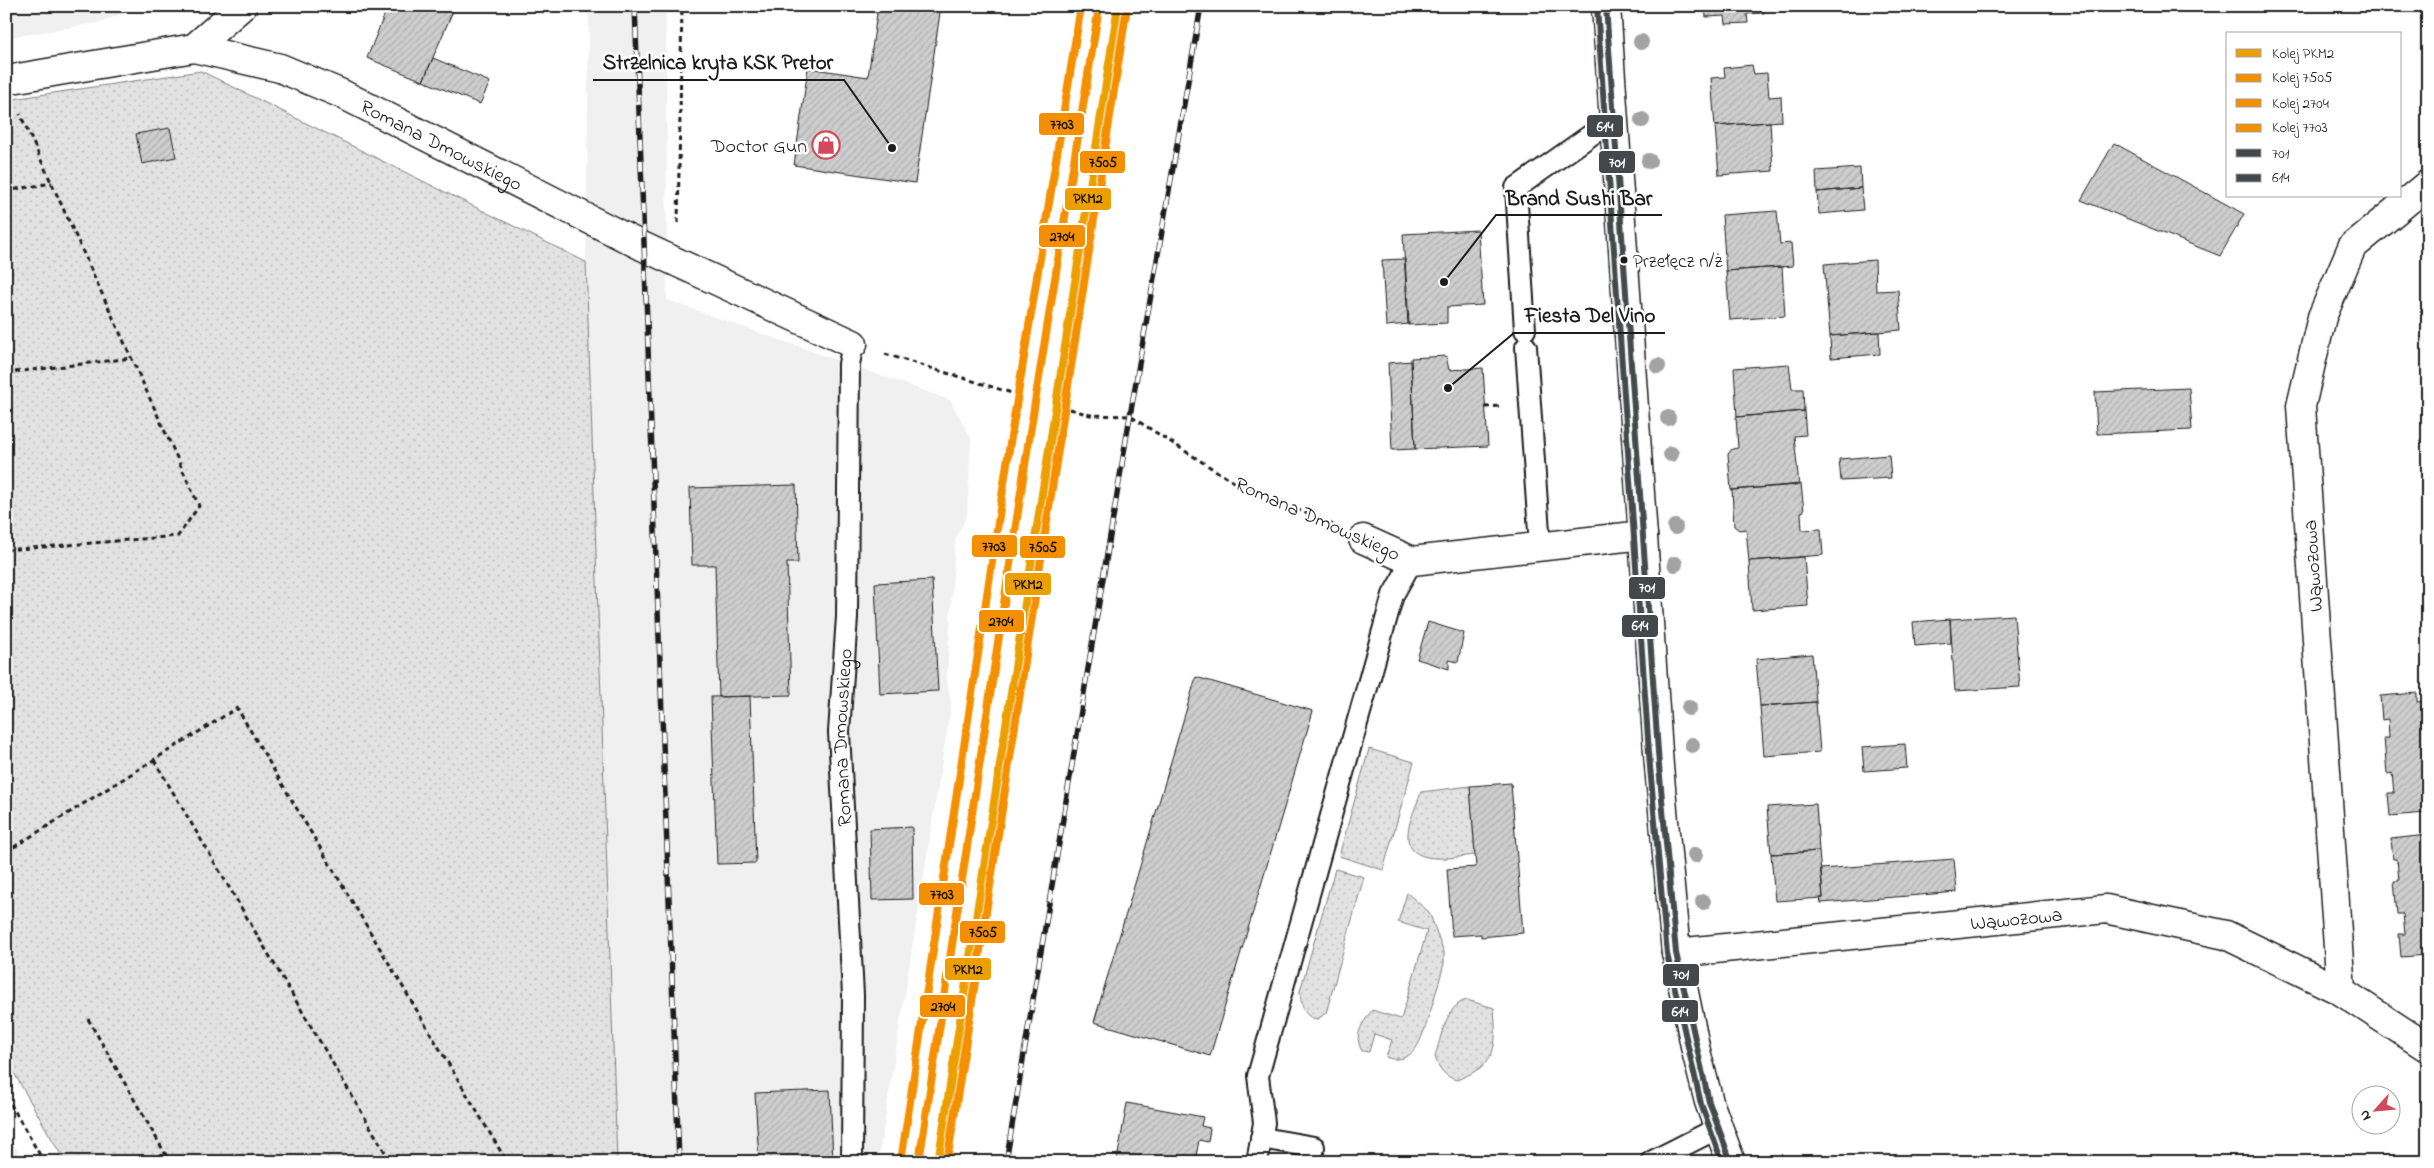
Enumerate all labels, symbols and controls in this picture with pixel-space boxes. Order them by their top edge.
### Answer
legend [2226,32,2402,198]
text: Kolej PKM2 [2272,43,2335,65]
callout: Strzelnica kryta KSK Pretor [593,44,844,80]
text: Strzelnica kryta KSK Pretor [603,49,834,81]
text: Kolej 7505 [2272,67,2333,89]
text: Kolej 2704 [2272,93,2329,115]
street label: Romana Dmowskiego [355,94,527,200]
line badge: 7703 [1038,112,1085,136]
line badge: 614 [1586,114,1624,138]
text: 7703 [1050,115,1074,136]
text: 614 [1596,117,1613,138]
text: Kolej 7703 [2272,117,2328,139]
shop icon: Doctor Gun [811,130,841,160]
place label: Doctor Gun [710,133,807,162]
text: 701 [2272,143,2290,165]
line badge: 7505 [1079,150,1126,174]
line badge: 701 [1598,150,1636,174]
text: 7505 [1089,153,1117,174]
text: 701 [1609,153,1626,174]
text: 614 [2272,167,2290,189]
callout: Brand Sushi Bar [1496,179,1662,215]
text: Brand Sushi Bar [1505,185,1653,215]
line badge: PKM2 [1064,187,1112,211]
text: PKM2 [1073,189,1103,210]
line badge: 2704 [1038,224,1086,248]
text: 2704 [1049,227,1075,248]
place label: Przełęcz n/ż [1633,249,1722,276]
marker: Przełęcz n/ż [1619,255,1629,265]
callout: Fiesta Del Vino [1514,297,1665,333]
text: Fiesta Del Vino [1524,302,1655,332]
street label: Romana Dmowskiego [1229,471,1404,571]
street label: Wąwozowa [2297,519,2332,613]
line badge: 7703 [971,534,1018,558]
line badge: 7505 [1019,535,1066,559]
text: 7703 [982,537,1006,558]
text: 7505 [1029,538,1057,559]
line badge: PKM2 [1004,572,1052,596]
text: PKM2 [1013,575,1043,596]
line badge: 701 [1628,576,1666,600]
text: 701 [1639,578,1656,599]
line badge: 2704 [978,609,1025,633]
text: 2704 [988,612,1014,633]
line badge: 614 [1621,614,1659,638]
text: 614 [1631,616,1648,637]
street label: Romana Dmowskiego [827,648,862,827]
line badge: 7703 [918,882,965,906]
text: 7703 [930,885,954,906]
street label: Wąwozowa [1969,902,2064,940]
line badge: 7505 [959,920,1006,944]
text: 7505 [969,923,997,944]
line badge: PKM2 [944,957,992,981]
text: PKM2 [953,960,983,981]
line badge: 701 [1662,963,1700,987]
text: 701 [1673,965,1690,986]
line badge: 2704 [919,994,966,1018]
text: 2704 [930,997,956,1018]
line badge: 614 [1661,999,1699,1023]
text: 614 [1671,1002,1688,1023]
north arrow [2352,1086,2402,1136]
text: N [2354,1106,2377,1124]

